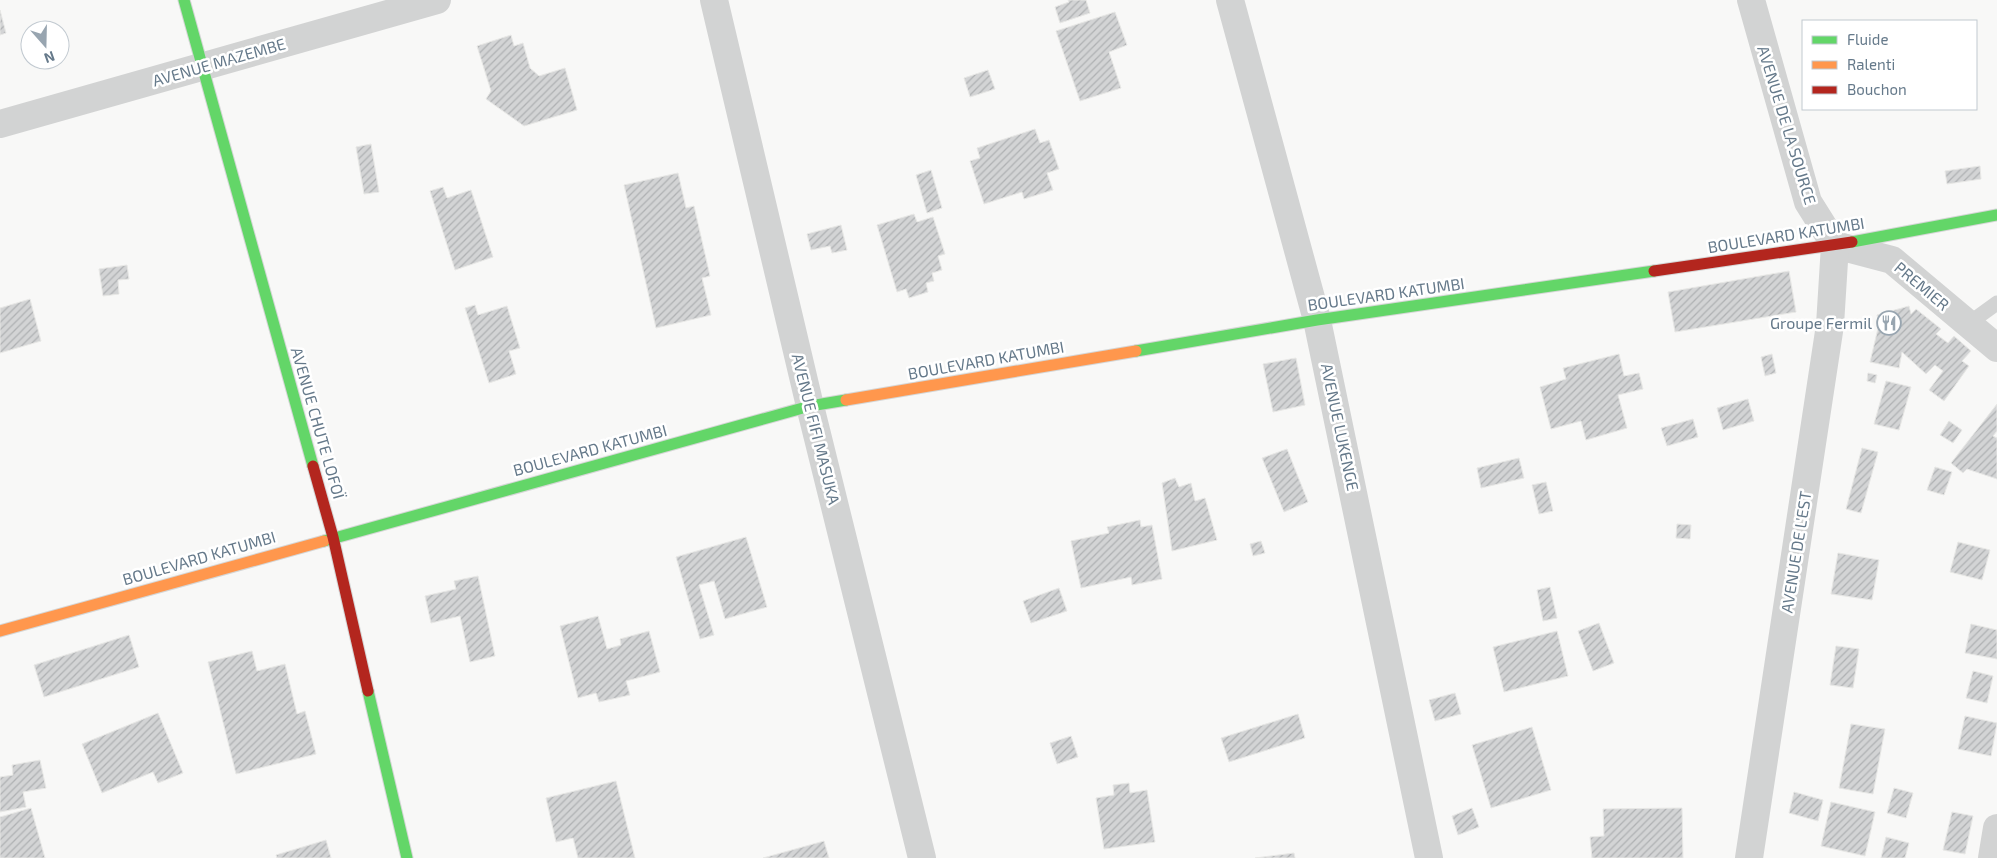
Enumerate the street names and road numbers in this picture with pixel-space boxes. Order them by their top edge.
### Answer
street label: AVENUE MAZEMBE [150,33,288,90]
street label: AVENUE DE LA SOURCE [1754,43,1821,207]
street label: BOULEVARD KATUMBI [1706,213,1866,256]
street label: PREMIER [1891,257,1954,314]
street label: BOULEVARD KATUMBI [1306,273,1466,314]
street label: BOULEVARD KATUMBI [906,336,1065,383]
street label: AVENUE CHUTE LOFOÏ [288,345,349,502]
street label: AVENUE FIFI MASUKA [789,351,844,506]
street label: AVENUE LUKENGE [1318,361,1363,492]
street label: BOULEVARD KATUMBI [511,420,669,479]
street label: AVENUE DE L'EST [1776,490,1815,614]
street label: BOULEVARD KATUMBI [120,527,278,588]

